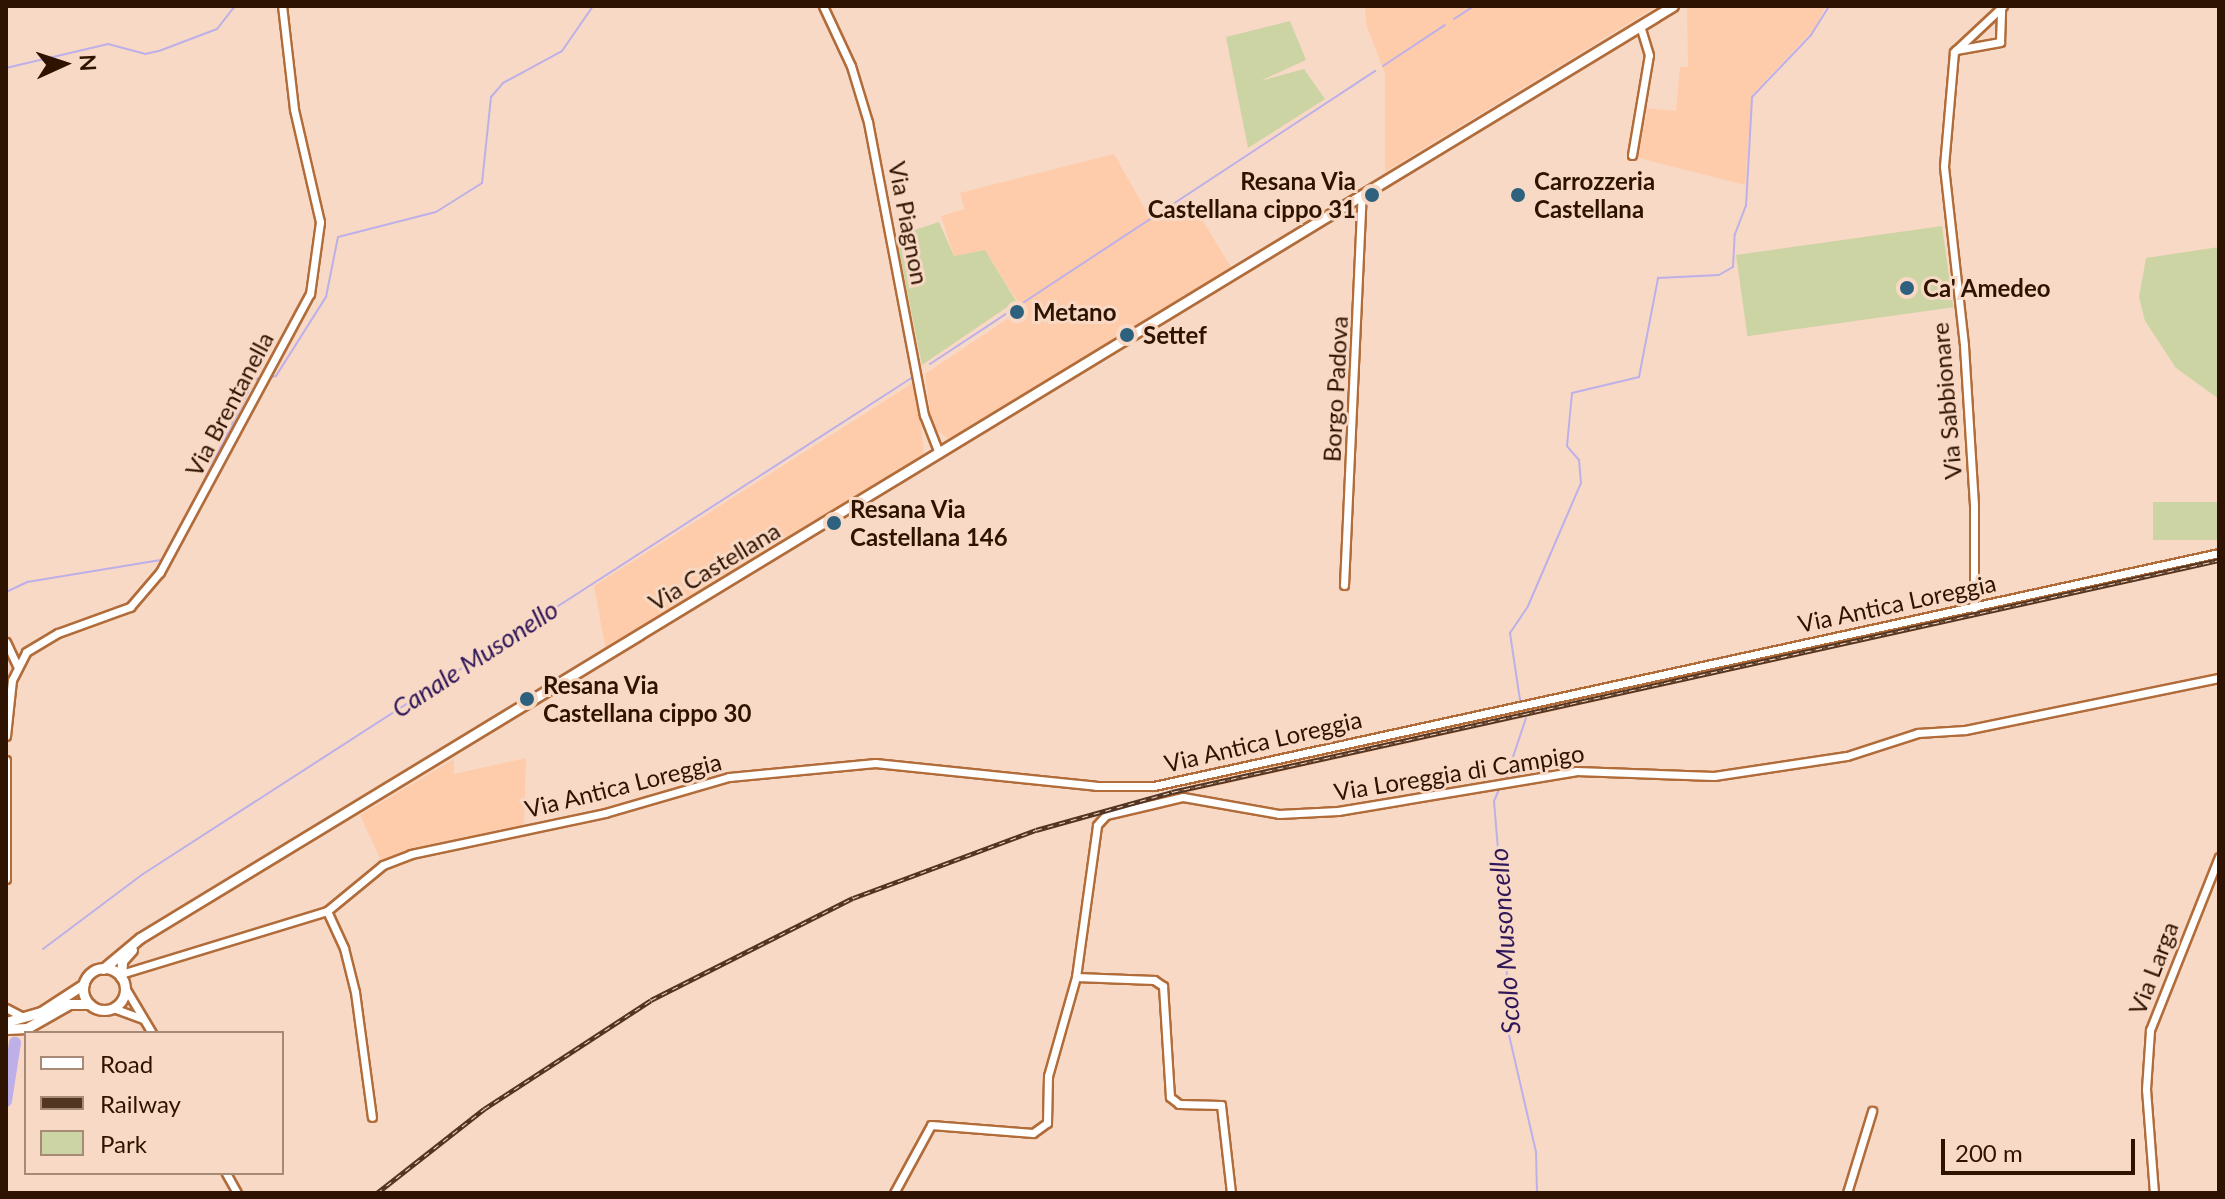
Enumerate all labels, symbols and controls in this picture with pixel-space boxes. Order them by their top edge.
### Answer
north arrow [24,24,104,104]
text: N [75,54,102,72]
street label: Via Piagnon [883,159,935,287]
place label: Resana Via Castellana cippo 31 [1148,167,1356,223]
place label: Carrozzeria Castellana [1534,167,1655,223]
marker: Resana Via Castellana cippo 31 [1363,186,1381,204]
marker: Carrozzeria Castellana [1509,186,1527,204]
place label: Ca' Amedeo [1923,274,2051,302]
marker: Ca' Amedeo [1898,279,1916,297]
place label: Metano [1033,298,1116,326]
marker: Metano [1008,303,1026,321]
street label: Borgo Padova [1317,315,1353,463]
place label: Settef [1143,321,1207,349]
street label: Via Sabbionare [1925,321,1967,481]
marker: Settef [1118,326,1136,344]
street label: Via Brentanella [179,327,279,481]
place label: Resana Via Castellana 146 [850,495,1008,551]
marker: Resana Via Castellana 146 [825,514,843,532]
street label: Via Castellana [643,515,785,617]
street label: Via Antica Loreggia [1795,568,1999,638]
water label: Canale Musonello [386,594,564,724]
place label: Resana Via Castellana cippo 30 [543,671,751,727]
marker: Resana Via Castellana cippo 30 [518,690,536,708]
street label: Via Antica Loreggia [1161,704,1365,778]
street label: Via Loreggia di Campigo [1332,738,1586,806]
street label: Via Antica Loreggia [521,747,725,823]
water label: Scolo Musoncello [1483,847,1527,1035]
street label: Via Larga [2122,917,2184,1019]
legend [24,1031,284,1175]
text: Road [100,1049,153,1078]
text: Railway [100,1089,181,1118]
scale bar [1945,1123,2139,1173]
text: Park [100,1129,147,1158]
text: 200 m [1955,1138,2023,1167]

